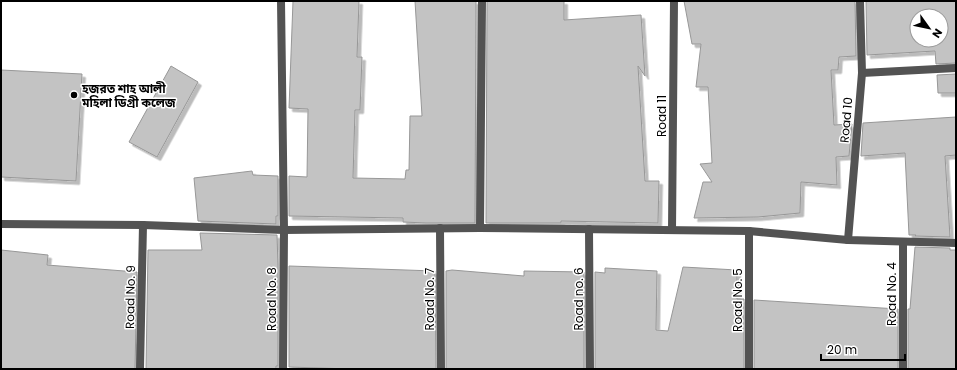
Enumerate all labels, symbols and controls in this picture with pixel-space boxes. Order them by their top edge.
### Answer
north arrow [909,8,949,48]
text: N [928,26,946,41]
place label: হজরত শাহ আলী মহিলা ডিগ্রী কলেজ [81,80,176,111]
marker: হজরত শাহ আলী মহিলা ডিগ্রী কলেজ [69,90,79,100]
street label: Road 11 [653,95,670,137]
street label: Road 10 [836,96,856,144]
street label: Road No. 4 [883,262,900,326]
street label: Road No. 9 [121,265,139,329]
street label: Road No. 8 [263,267,280,331]
street label: Road No. 7 [421,267,438,330]
street label: Road no. 6 [570,267,587,331]
street label: Road No. 5 [729,268,746,332]
scale bar [821,336,905,362]
text: 20 m [827,341,857,358]

